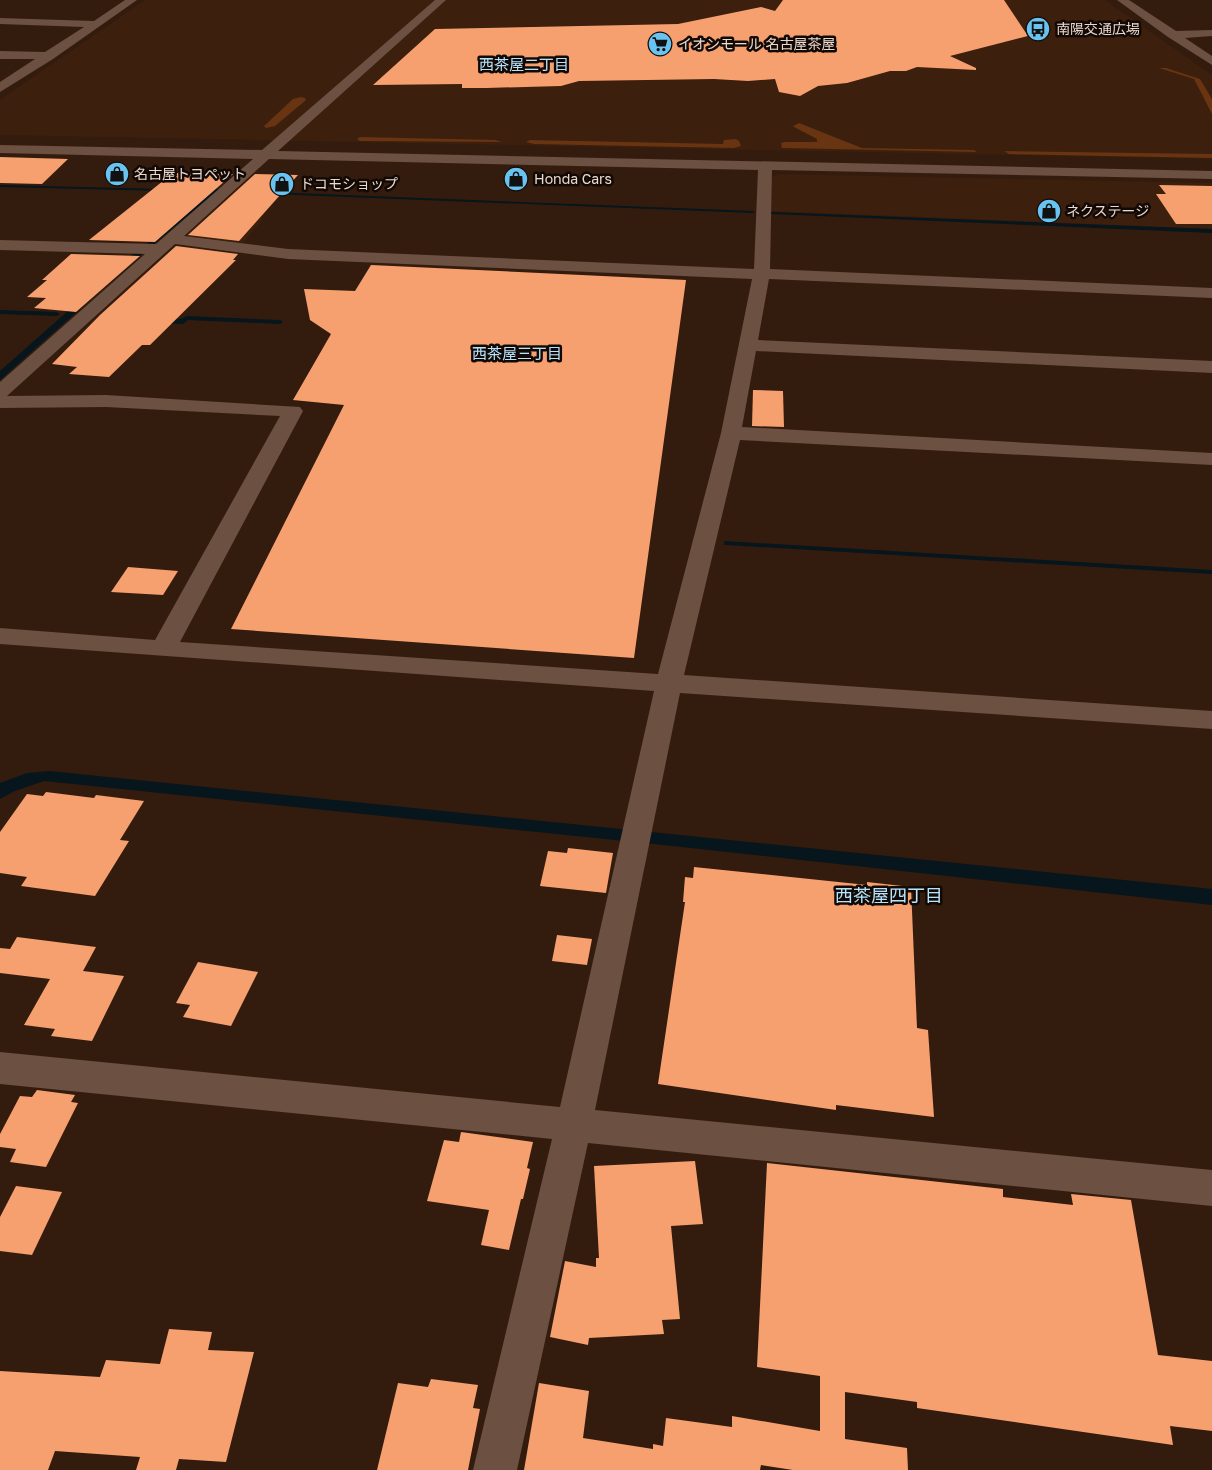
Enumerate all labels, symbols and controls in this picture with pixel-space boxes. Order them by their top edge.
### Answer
bus stop icon: 南陽交通広場 [1025,16,1051,42]
place label: 南陽交通広場 [1056,20,1140,37]
supermarket icon: イオンモール 名古屋茶屋 [647,31,673,57]
place label: イオンモール 名古屋茶屋 [678,35,836,52]
district label: 西茶屋二丁目 [479,55,569,73]
shop icon: 名古屋トヨペット [104,161,130,187]
place label: 名古屋トヨペット [134,165,246,182]
shop icon: Honda Cars [503,166,529,192]
place label: Honda Cars [534,170,612,187]
shop icon: ドコモショップ [269,171,295,197]
place label: ドコモショップ [300,175,398,192]
shop icon: ネクステージ [1036,198,1062,224]
place label: ネクステージ [1066,202,1149,219]
district label: 西茶屋三丁目 [472,344,562,362]
district label: 西茶屋四丁目 [835,884,943,906]

